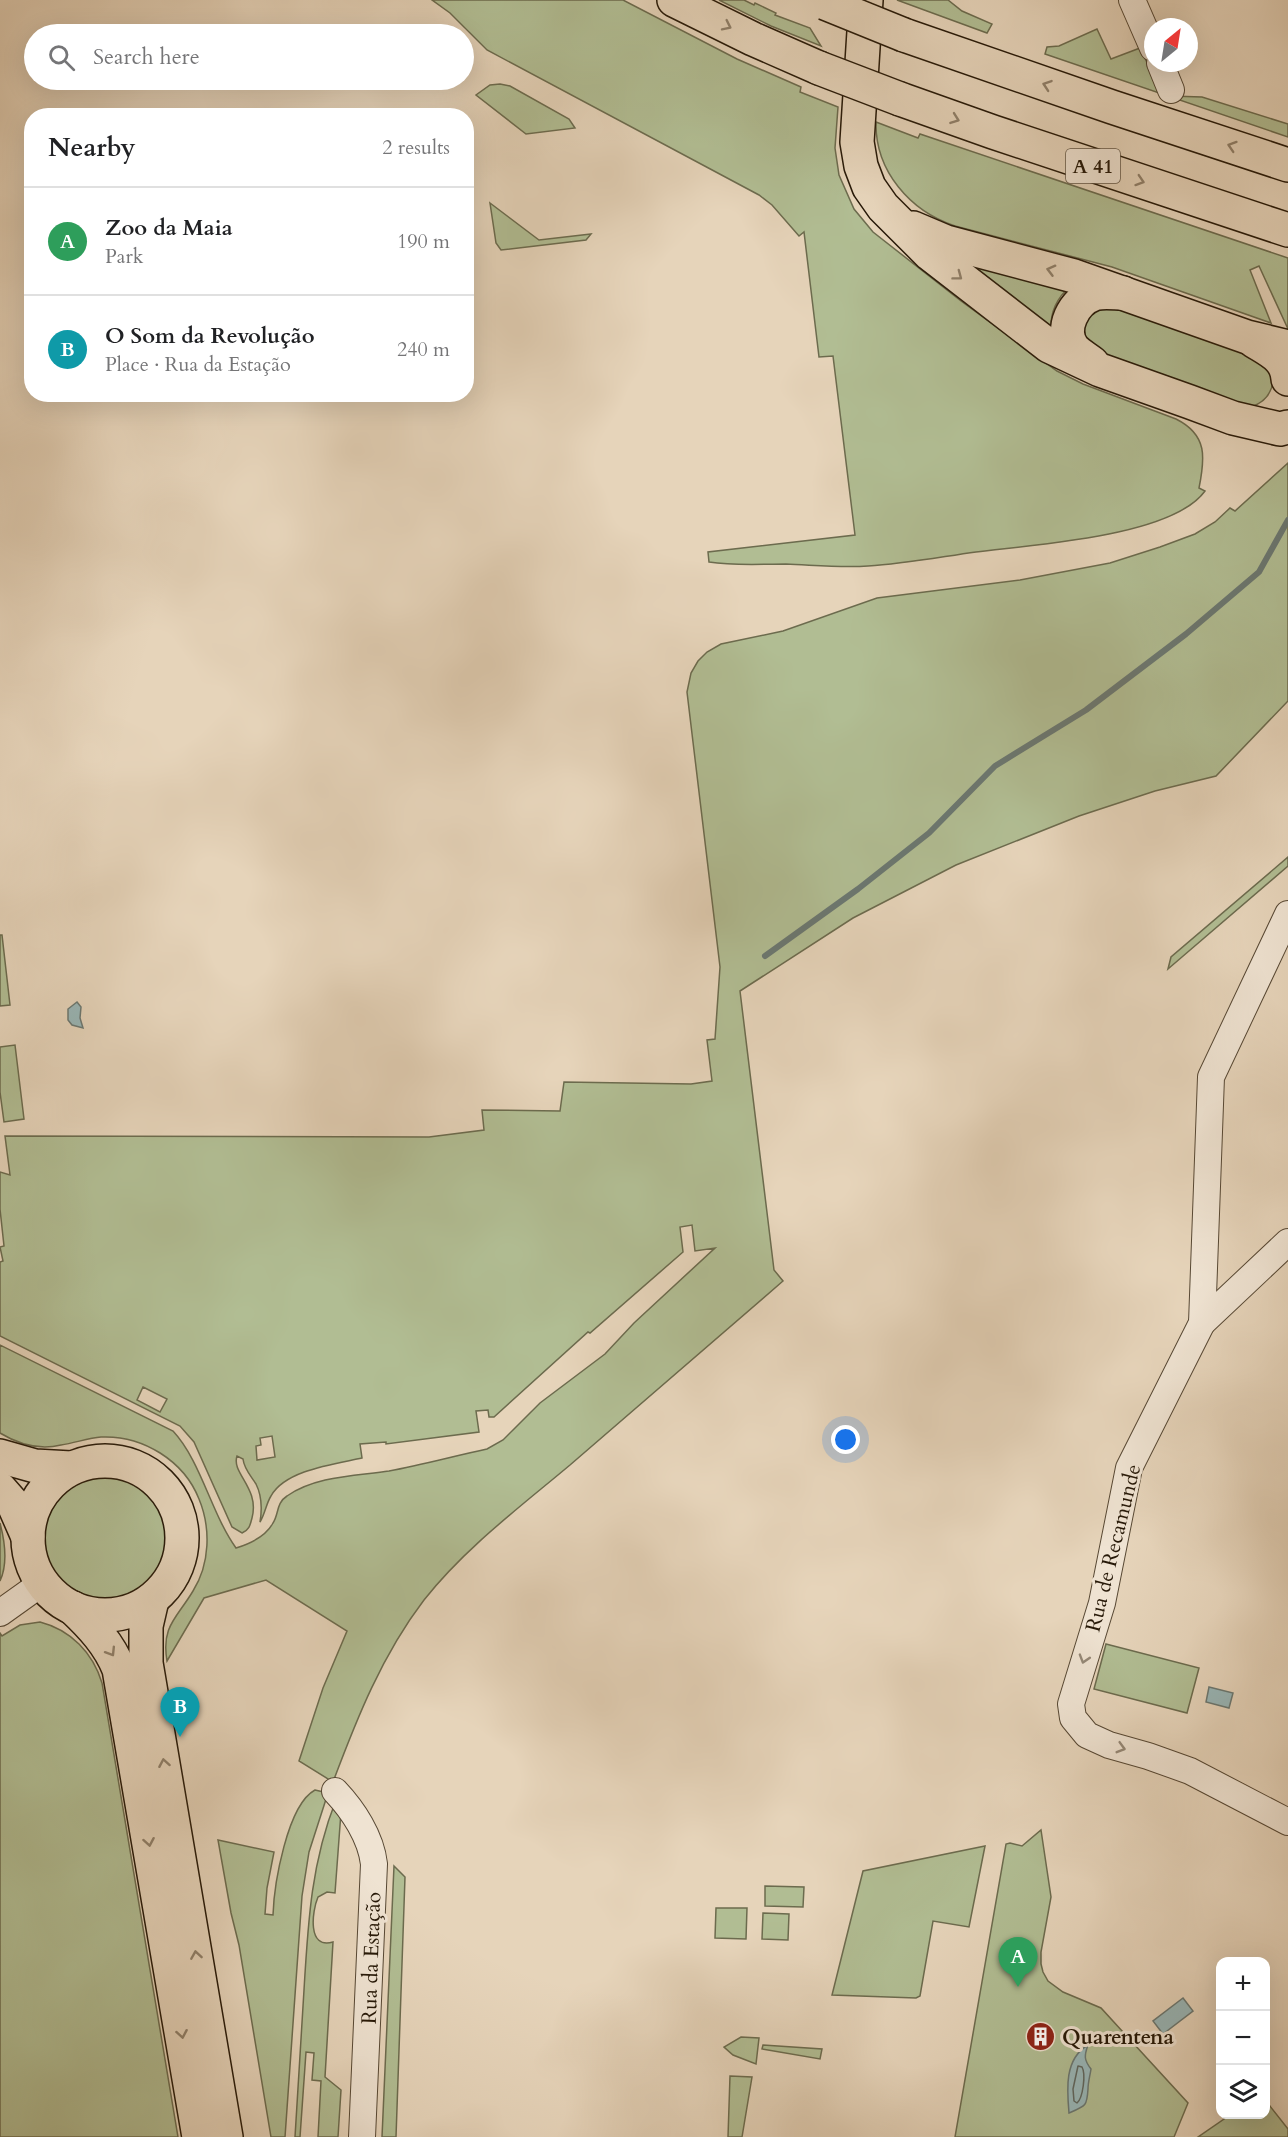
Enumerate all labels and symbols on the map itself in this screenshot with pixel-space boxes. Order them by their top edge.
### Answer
north arrow [1144,18,1198,72]
one-way arrow [720,19,731,30]
one-way arrow [1042,80,1053,93]
one-way arrow [949,111,960,124]
one-way arrow [1227,141,1238,154]
road number: A 41 [1066,149,1120,183]
one-way arrow [1134,174,1145,186]
one-way arrow [1047,264,1057,277]
one-way arrow [952,269,963,280]
your location [831,1425,860,1454]
street label: Rua de Recamunde [1079,1461,1148,1635]
one-way arrow [103,1646,115,1656]
one-way arrow [1079,1653,1092,1664]
pin: B [160,1688,200,1737]
one-way arrow [1115,1741,1126,1753]
one-way arrow [158,1758,170,1767]
one-way arrow [143,1838,155,1847]
street label: Rua da Estação [355,1891,388,2025]
pin: A [998,1938,1038,1987]
one-way arrow [190,1950,203,1960]
building icon: Quarentena [1025,2021,1057,2053]
place label: Quarentena [1062,2023,1175,2052]
one-way arrow [175,2030,187,2039]

